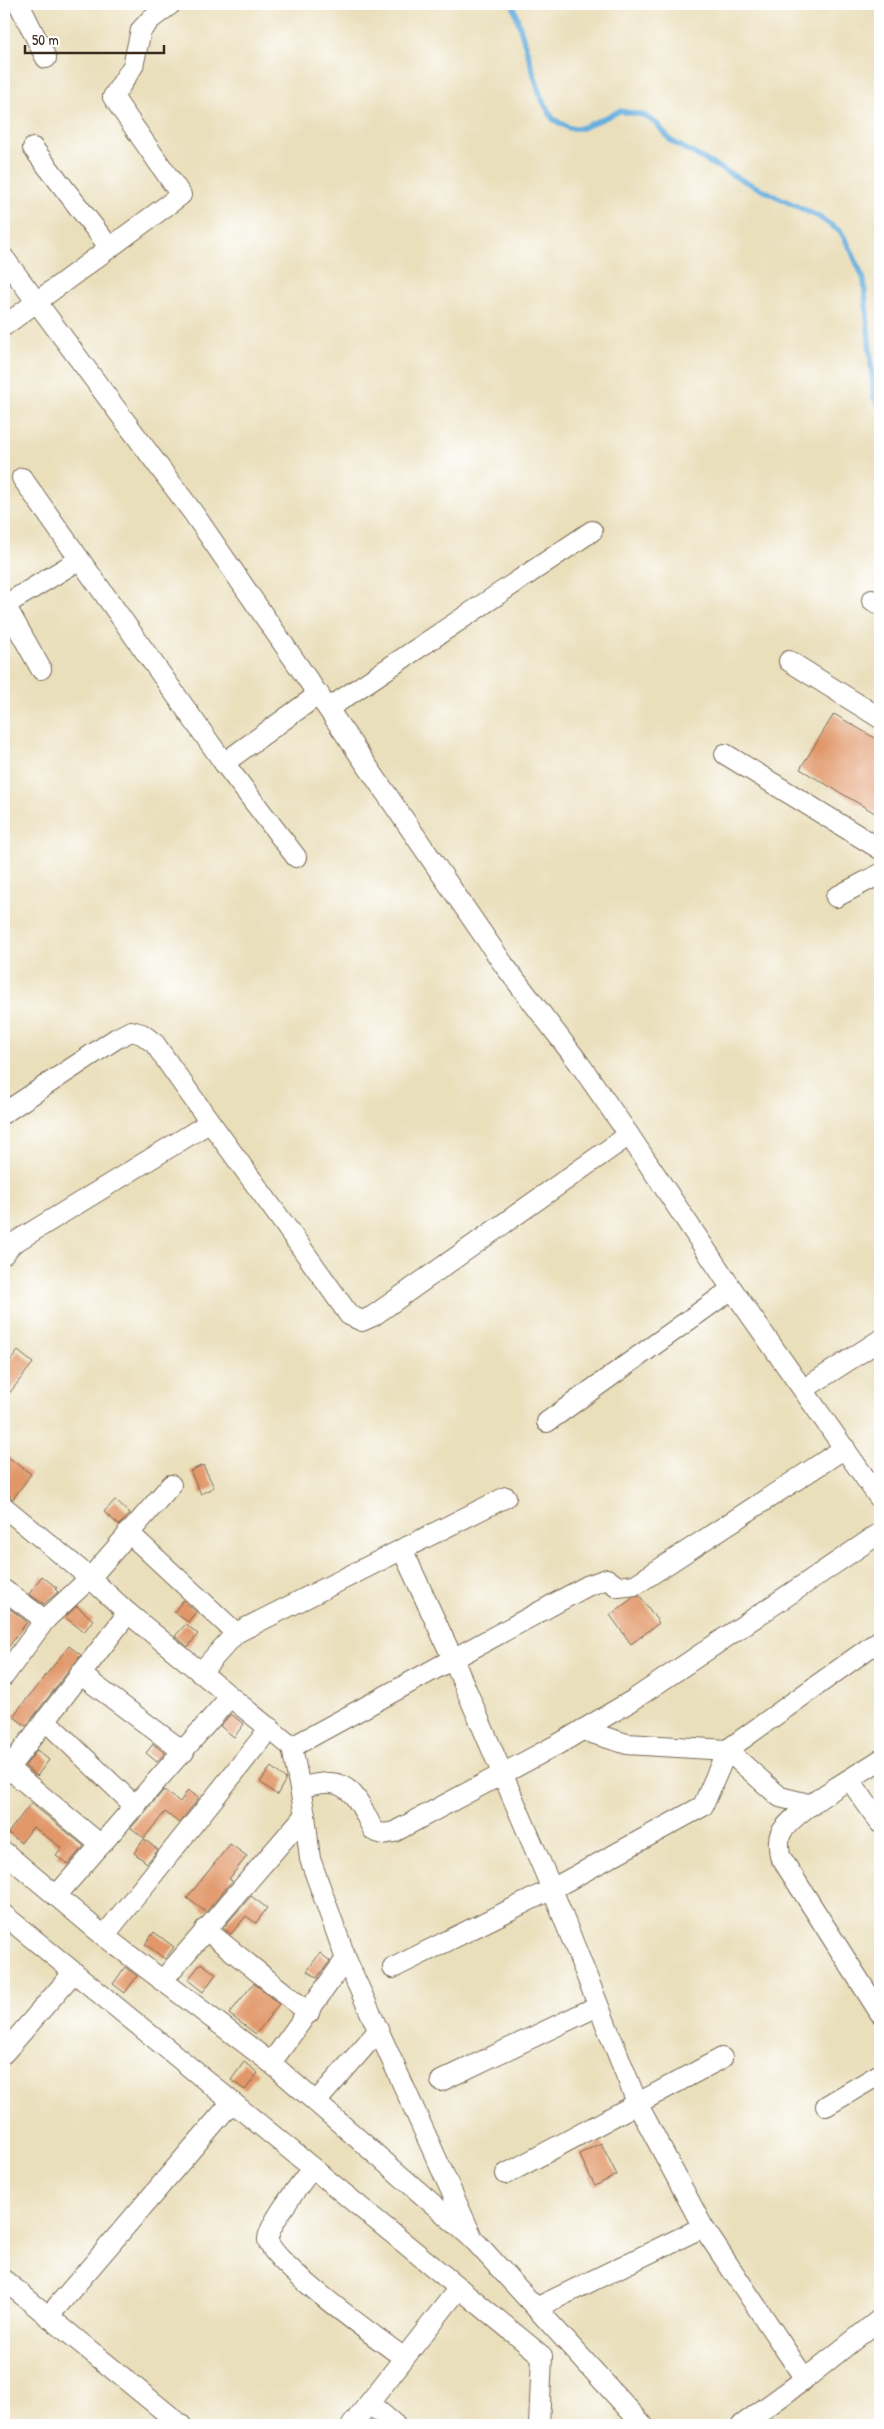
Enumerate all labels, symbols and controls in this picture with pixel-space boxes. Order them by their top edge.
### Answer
scale bar [25,22,164,54]
text: 50 m [32,29,59,50]

